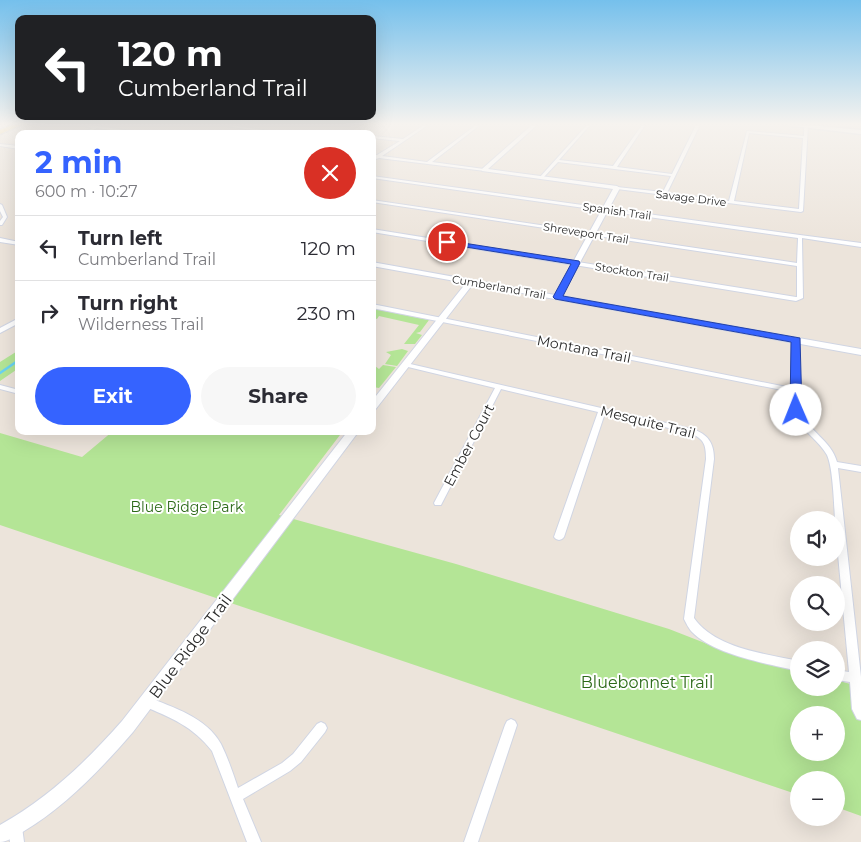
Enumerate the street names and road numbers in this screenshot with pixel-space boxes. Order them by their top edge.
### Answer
street label: Savage Drive [655,187,728,209]
street label: Spanish Trail [582,199,652,223]
street label: Shreveport Trail [542,219,630,247]
street label: Stockton Trail [594,259,670,285]
street label: Cumberland Trail [451,272,547,302]
street label: Montana Trail [535,331,633,367]
street label: Ember Court [440,400,498,489]
street label: Mesquite Trail [599,401,697,443]
street label: Blue Ridge Trail [145,591,236,702]

